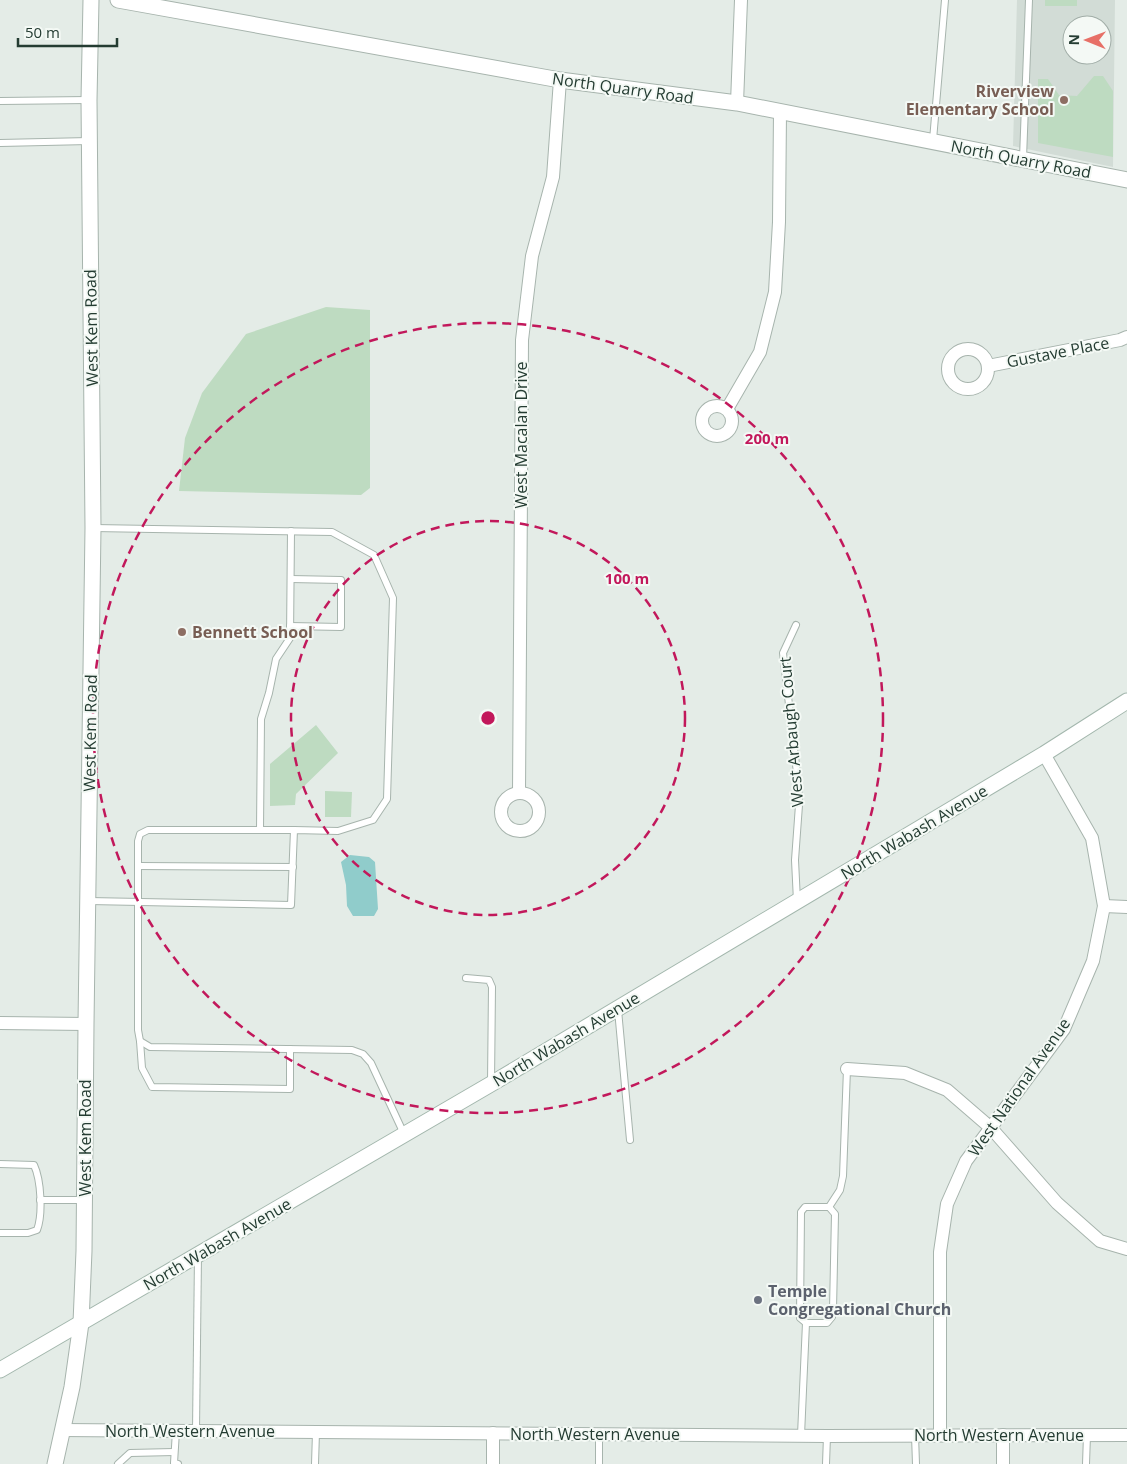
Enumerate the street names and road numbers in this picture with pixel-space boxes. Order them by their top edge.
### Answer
street label: North Quarry Road [551,67,695,109]
street label: North Quarry Road [949,135,1093,183]
street label: West Kem Road [79,269,103,387]
street label: Gustave Place [1005,331,1111,373]
street label: West Macalan Drive [510,361,532,509]
street label: West Arbaugh Court [773,656,809,808]
street label: West Kem Road [78,674,102,792]
street label: North Wabash Avenue [837,779,991,885]
street label: North Wabash Avenue [489,986,643,1092]
street label: West National Avenue [963,1013,1075,1161]
street label: West Kem Road [74,1079,96,1197]
street label: North Wabash Avenue [139,1193,295,1295]
street label: North Western Avenue [105,1420,275,1442]
street label: North Western Avenue [510,1423,680,1445]
street label: North Western Avenue [914,1424,1084,1446]

